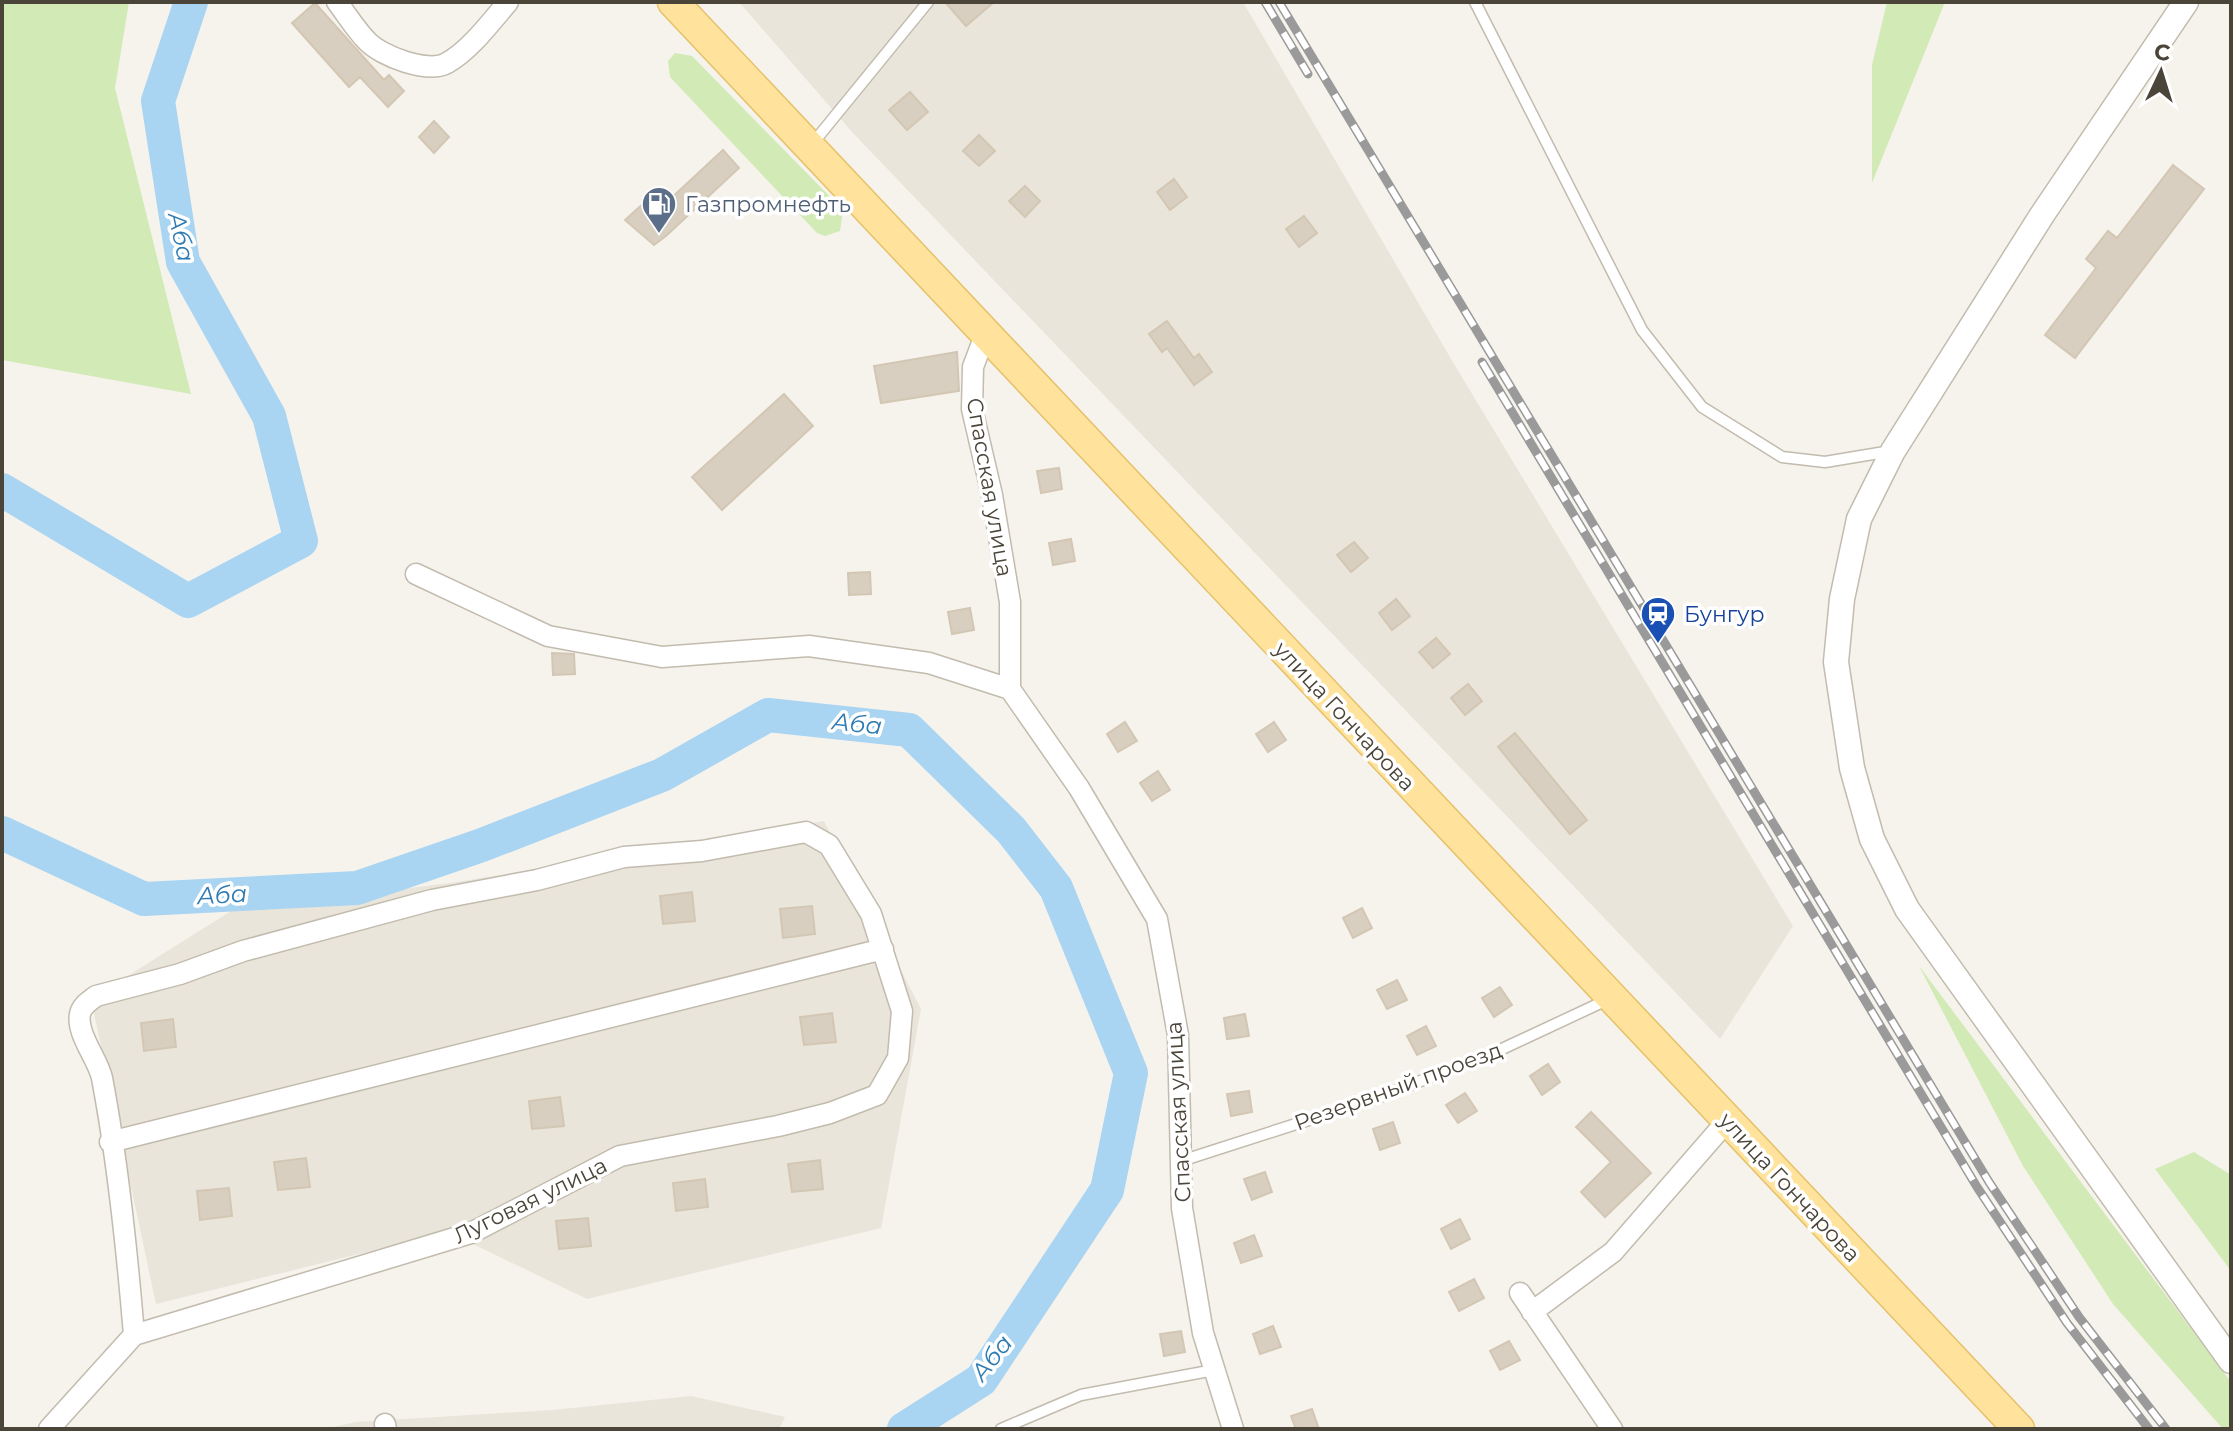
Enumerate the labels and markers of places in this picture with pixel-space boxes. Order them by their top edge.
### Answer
fuel station icon: Газпромнефть [640,185,678,235]
place label: Газпромнефть [685,191,851,218]
station icon: Бунгур [1639,595,1677,645]
place label: Бунгур [1684,601,1765,628]

